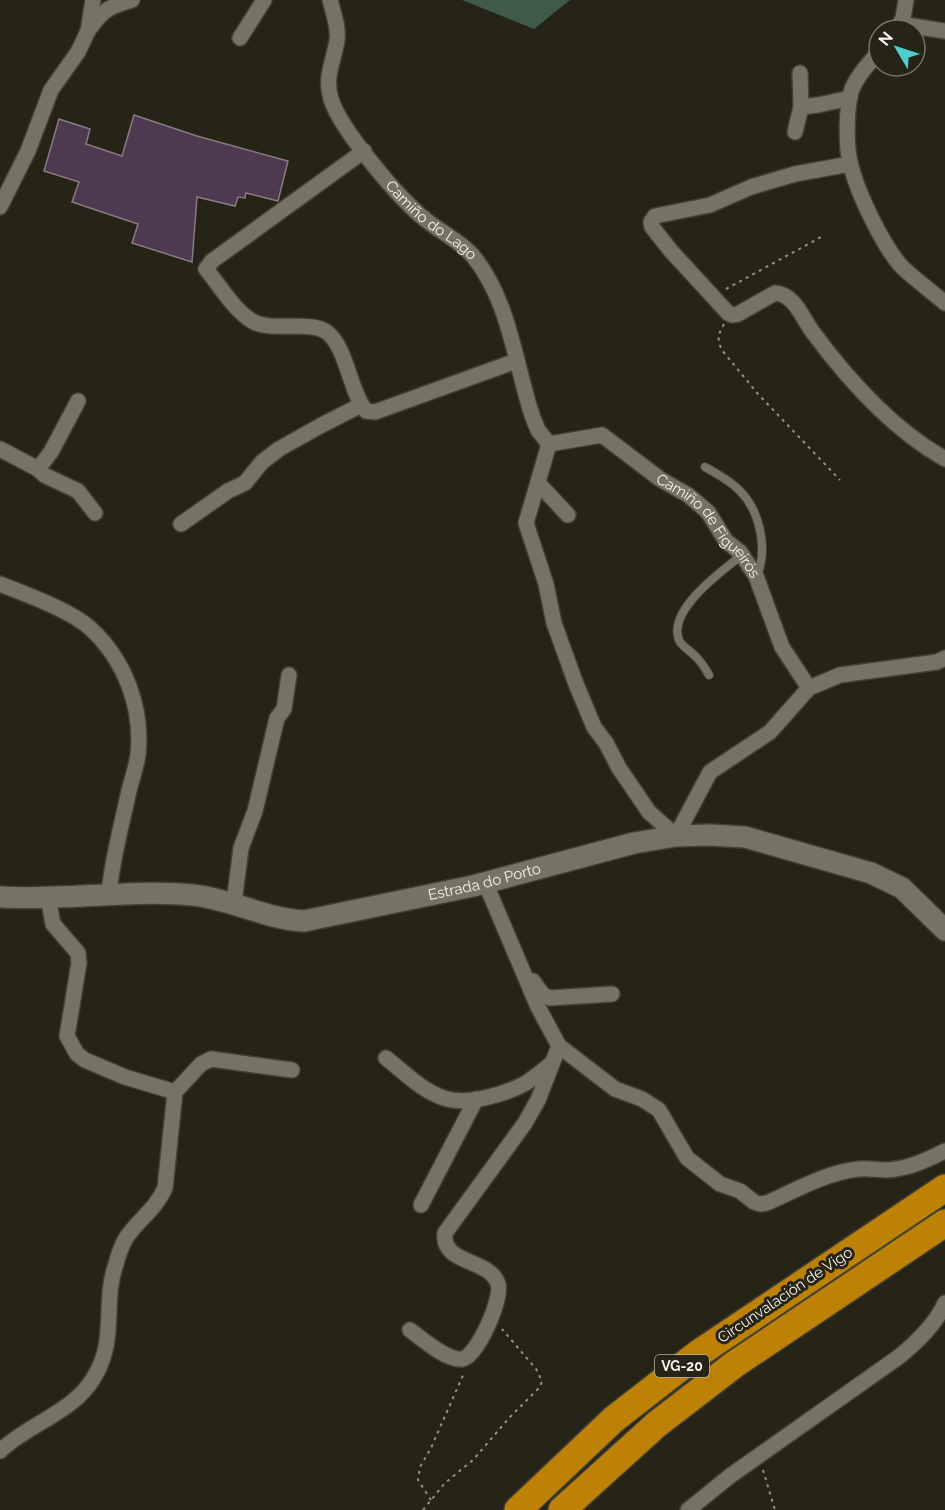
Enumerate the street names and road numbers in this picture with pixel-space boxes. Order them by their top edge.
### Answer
street label: Camiño do Lago [382,177,481,263]
street label: Camiño de Figueirós [653,470,764,581]
street label: Estrada do Porto [426,859,543,904]
street label: Circunvalación de Vigo [714,1243,856,1347]
road number: VG-20 [655,1355,709,1377]

